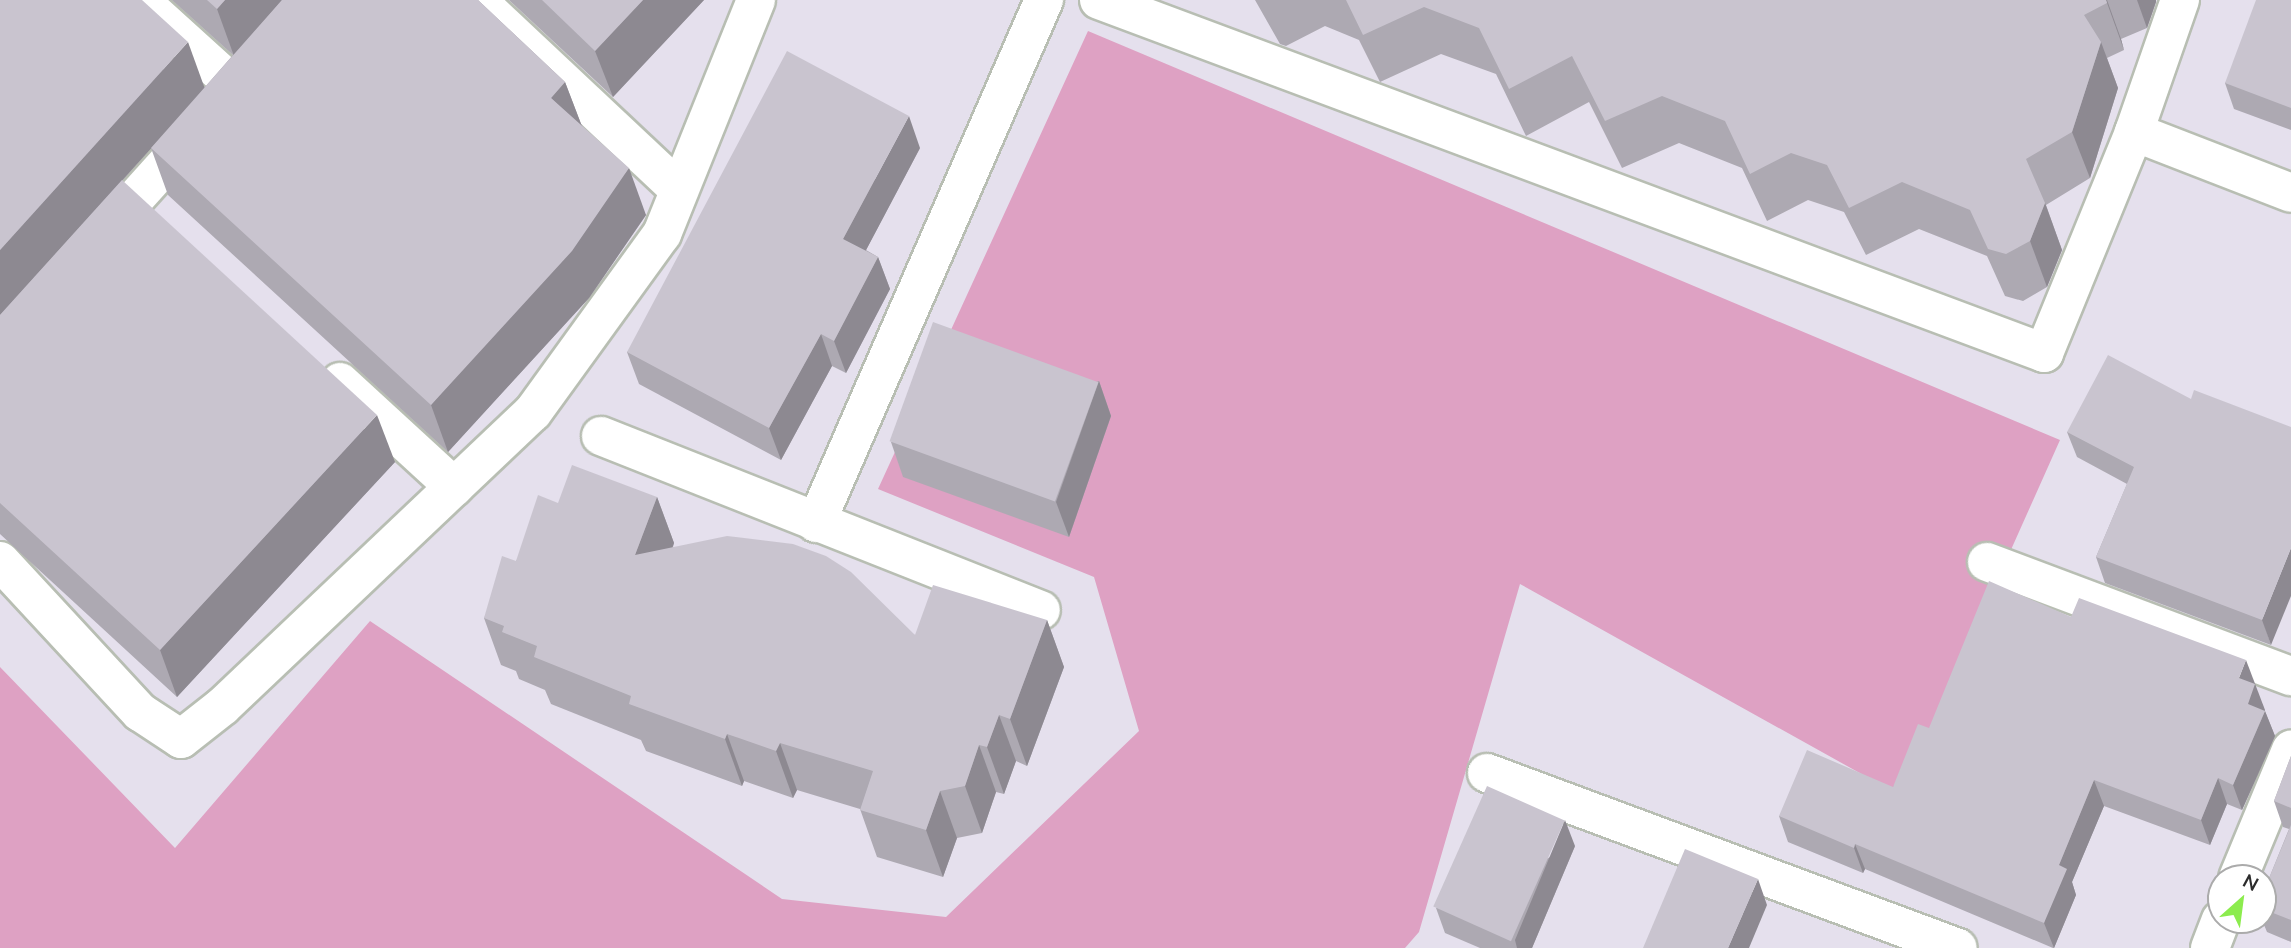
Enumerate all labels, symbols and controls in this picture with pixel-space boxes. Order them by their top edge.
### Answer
north arrow [2207,864,2277,934]
text: N [2239,868,2263,896]

